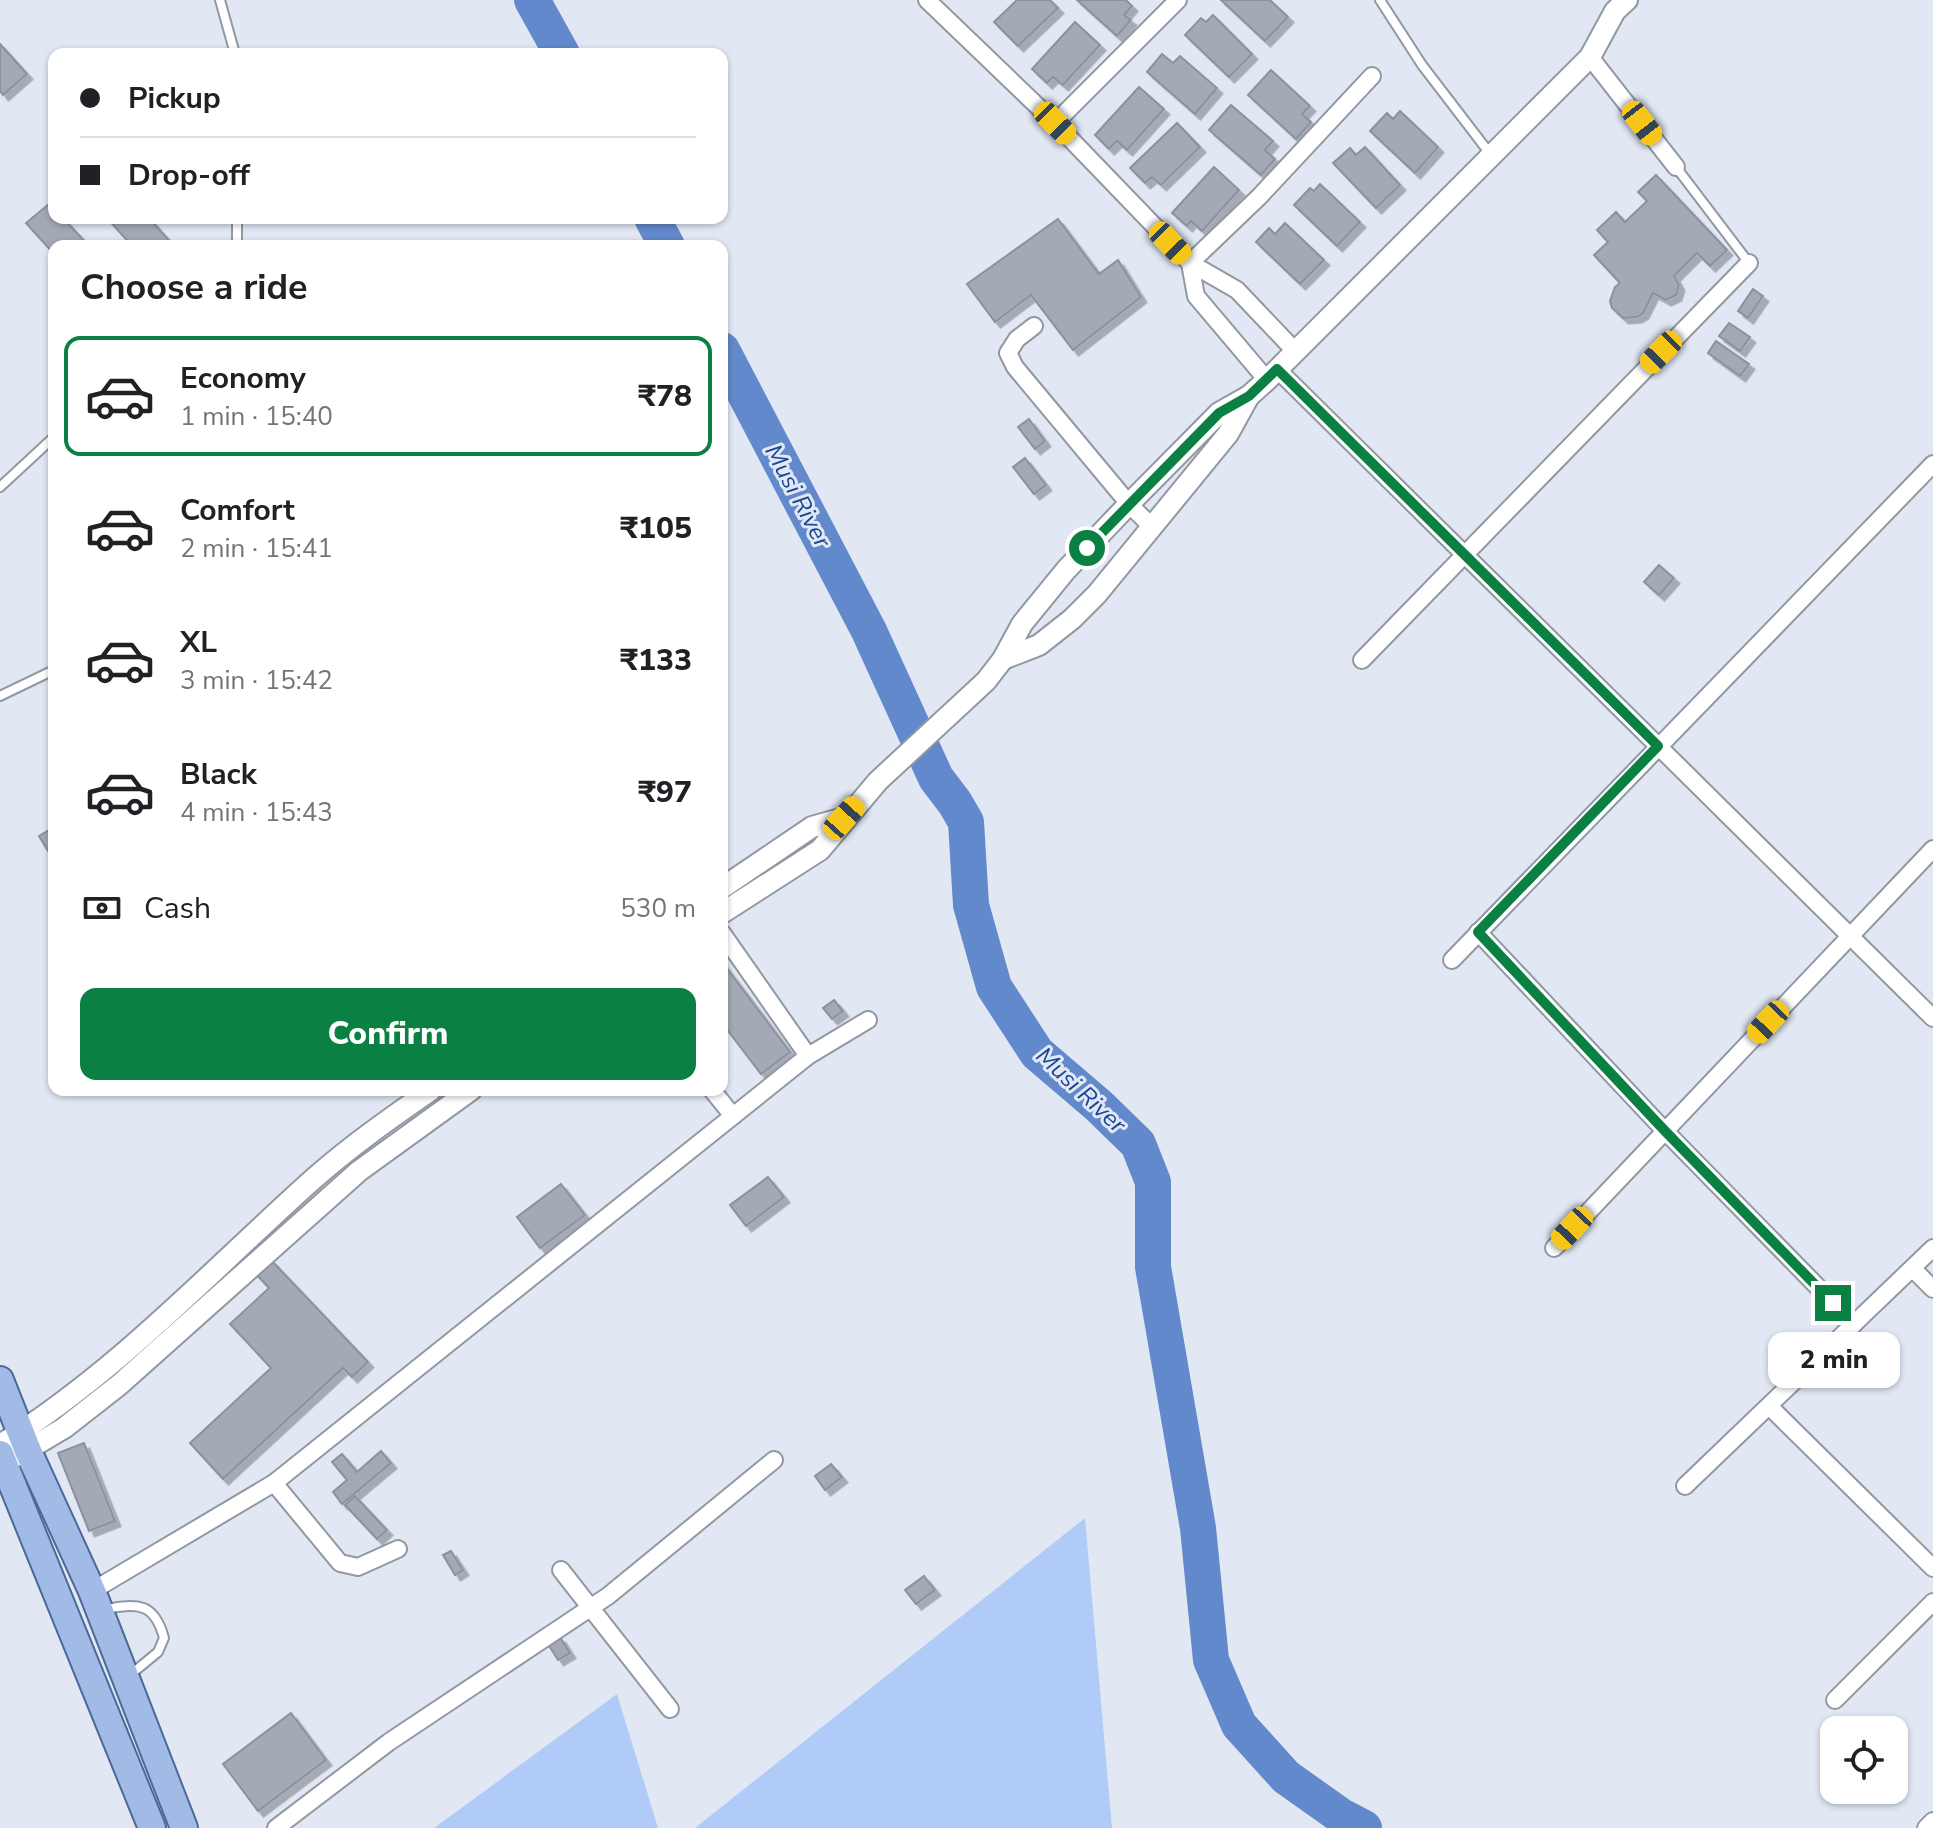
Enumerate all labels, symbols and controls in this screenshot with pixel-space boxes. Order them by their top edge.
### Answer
text: Pickup [128,78,221,119]
car [1030,97,1080,149]
car [1618,97,1666,149]
text: Drop-off [128,155,250,196]
car [1145,217,1195,269]
text: Choose a ride [80,263,308,312]
car [1636,326,1686,378]
text: Economy [180,358,306,399]
icon: car [84,360,156,432]
text: ₹78 [638,376,692,417]
text: 1 min · 15:40 [180,399,333,434]
water label: Musi River [757,439,839,554]
text: Comfort [180,490,295,531]
icon: car [84,492,156,564]
text: ₹105 [620,508,692,549]
route start [1069,530,1105,566]
text: 2 min · 15:41 [180,531,333,566]
text: XL [180,622,217,663]
icon: car [84,624,156,696]
text: ₹133 [620,640,692,681]
text: 3 min · 15:42 [180,663,333,698]
text: Black [180,754,257,795]
icon: car [84,756,156,828]
text: ₹97 [638,772,692,813]
car [819,792,869,844]
text: 4 min · 15:43 [180,795,333,830]
icon: cash [80,886,124,930]
text: Cash [144,888,211,929]
text: 530 m [620,891,696,926]
button: Confirm [80,988,696,1080]
car [1743,996,1793,1048]
water label: Musi River [1029,1040,1134,1141]
car [1547,1202,1597,1254]
route end [1815,1285,1851,1321]
callout: 2 min [1767,1331,1899,1387]
text: 2 min [1800,1342,1868,1377]
map controls [1820,1716,1908,1804]
button: locate [1820,1716,1908,1804]

